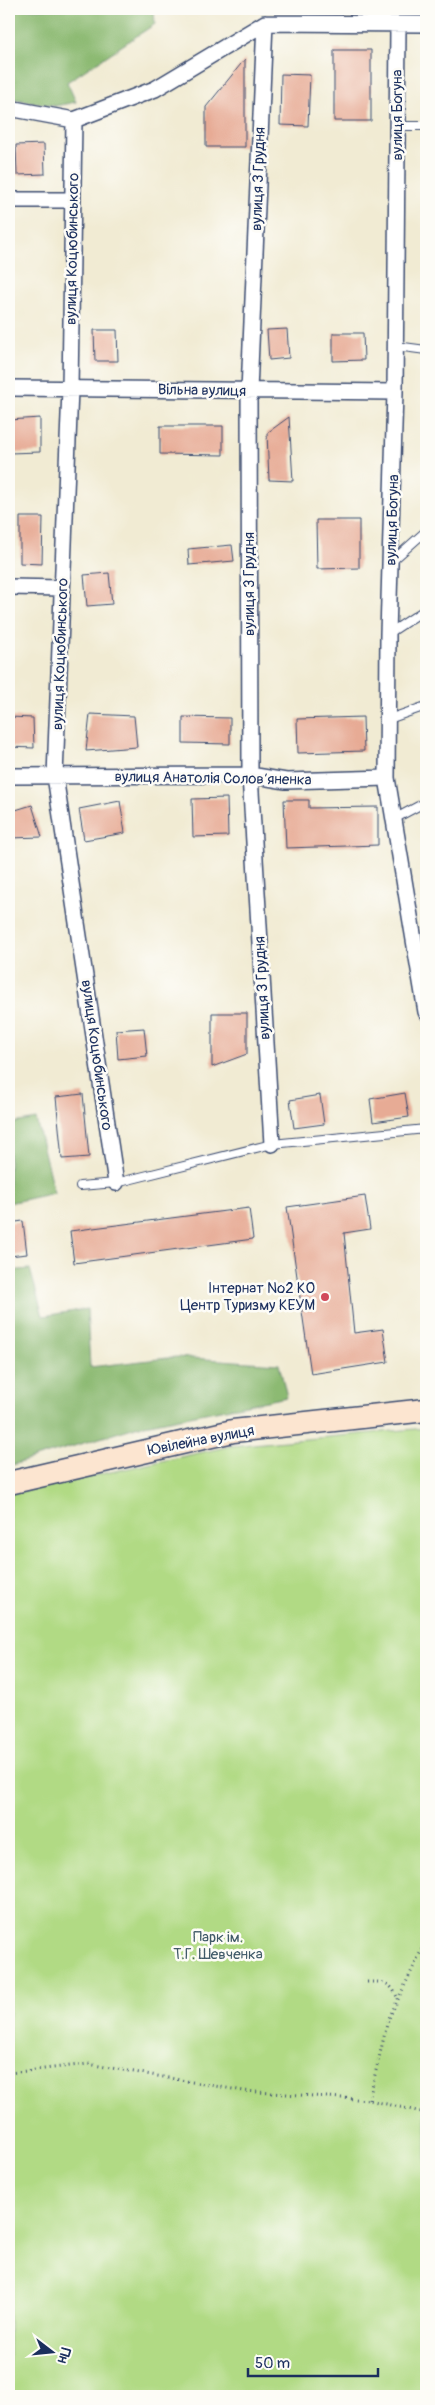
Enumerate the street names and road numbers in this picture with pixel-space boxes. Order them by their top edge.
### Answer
street label: вулиця Богуна [388,69,407,161]
street label: вулиця 3 Грудня [247,127,270,231]
street label: вулиця Коцюбинського [62,173,83,325]
street label: Вільна вулиця [158,380,246,401]
street label: вулиця Богуна [381,474,404,566]
street label: вулиця 3 Грудня [240,532,259,636]
street label: вулиця Коцюбинського [48,578,73,730]
street label: вулиця Анатолія Соловʼяненка [114,767,312,790]
street label: вулиця 3 Грудня [250,936,275,1040]
street label: вулиця Коцюбинського [77,978,116,1132]
street label: Ювілейна вулиця [146,1421,256,1460]

